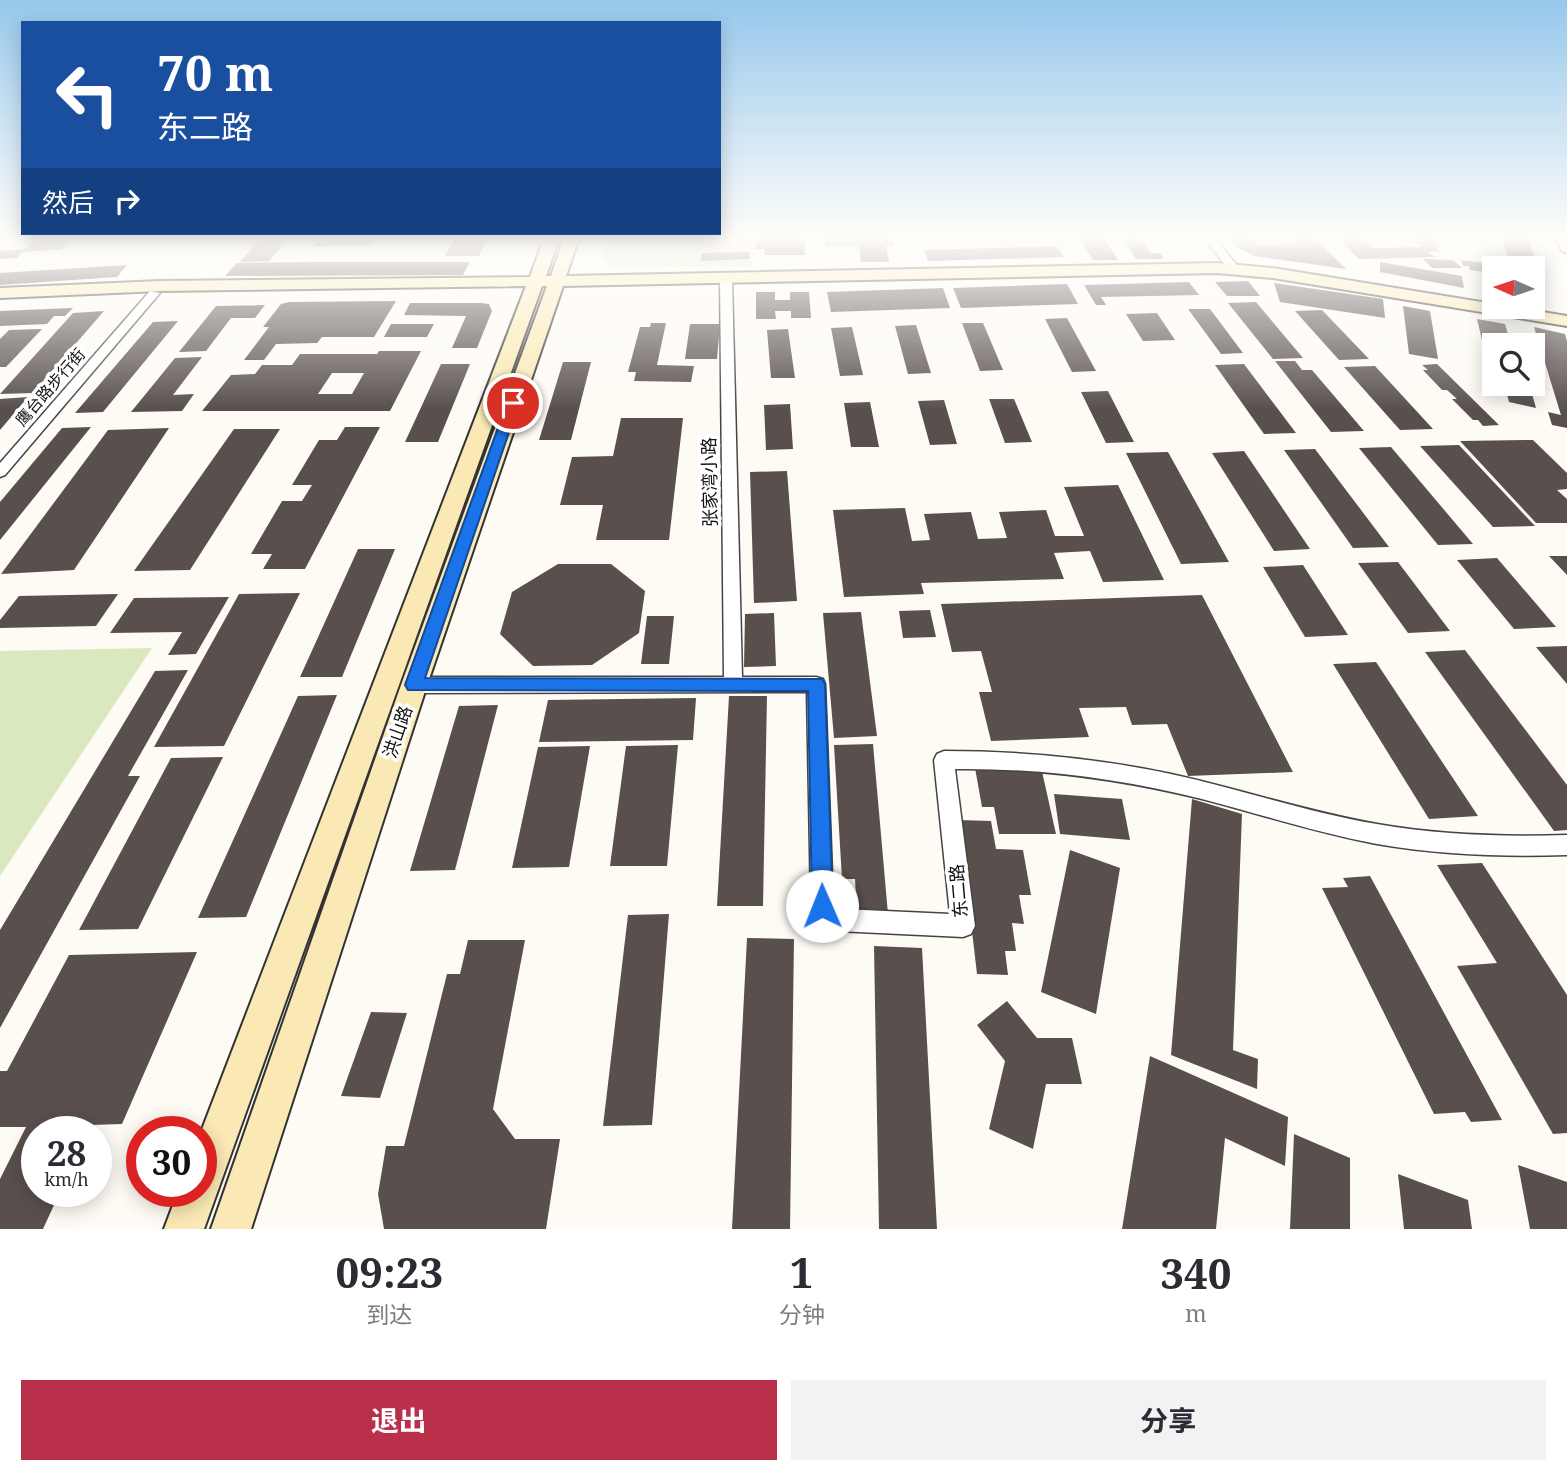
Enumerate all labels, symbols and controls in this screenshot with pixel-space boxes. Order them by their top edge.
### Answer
text: 70 m [157,39,273,105]
icon: left [42,49,133,140]
text: 东二路 [157,105,253,148]
icon: right [108,182,146,220]
text: 然后 [42,184,94,220]
north arrow [1482,256,1545,318]
map controls [1482,256,1545,396]
button: search [1482,333,1545,396]
street label: 鹰台路步行街 [10,344,90,430]
pin [483,373,543,433]
icon: arrive [494,384,532,422]
street label: 张家湾小路 [696,437,722,527]
street label: 洪山路 [377,702,417,761]
street label: 东二路 [944,863,972,919]
position arrow [785,869,859,943]
speed limit sign: 30 [126,1116,217,1207]
text: 28 [47,1129,86,1176]
text: km/h [44,1167,89,1191]
text: 09:23 [336,1243,443,1300]
text: 1 [790,1243,814,1300]
text: 340 [1160,1244,1231,1301]
text: m [1185,1297,1207,1329]
text: 到达 [366,1298,412,1330]
text: 分钟 [779,1298,825,1330]
button: 退出 [21,1380,777,1460]
button: 分享 [791,1380,1546,1460]

